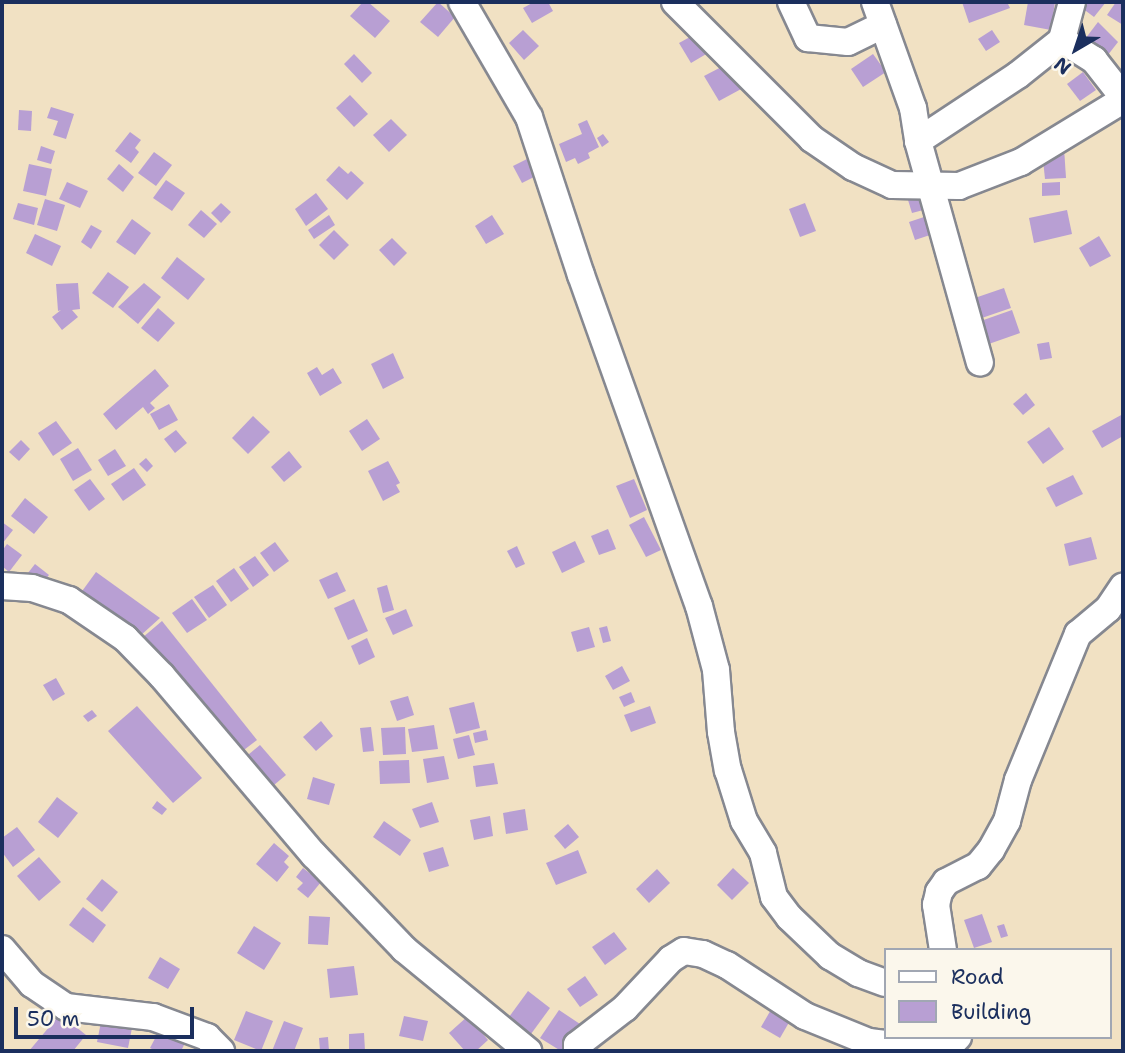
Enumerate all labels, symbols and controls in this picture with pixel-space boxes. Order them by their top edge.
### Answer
north arrow [1041,14,1111,84]
text: N [1049,51,1076,80]
legend [884,948,1111,1039]
text: Road [951,963,1004,991]
scale bar [18,993,198,1038]
text: Building [951,998,1031,1026]
text: 50 m [27,1005,80,1033]

